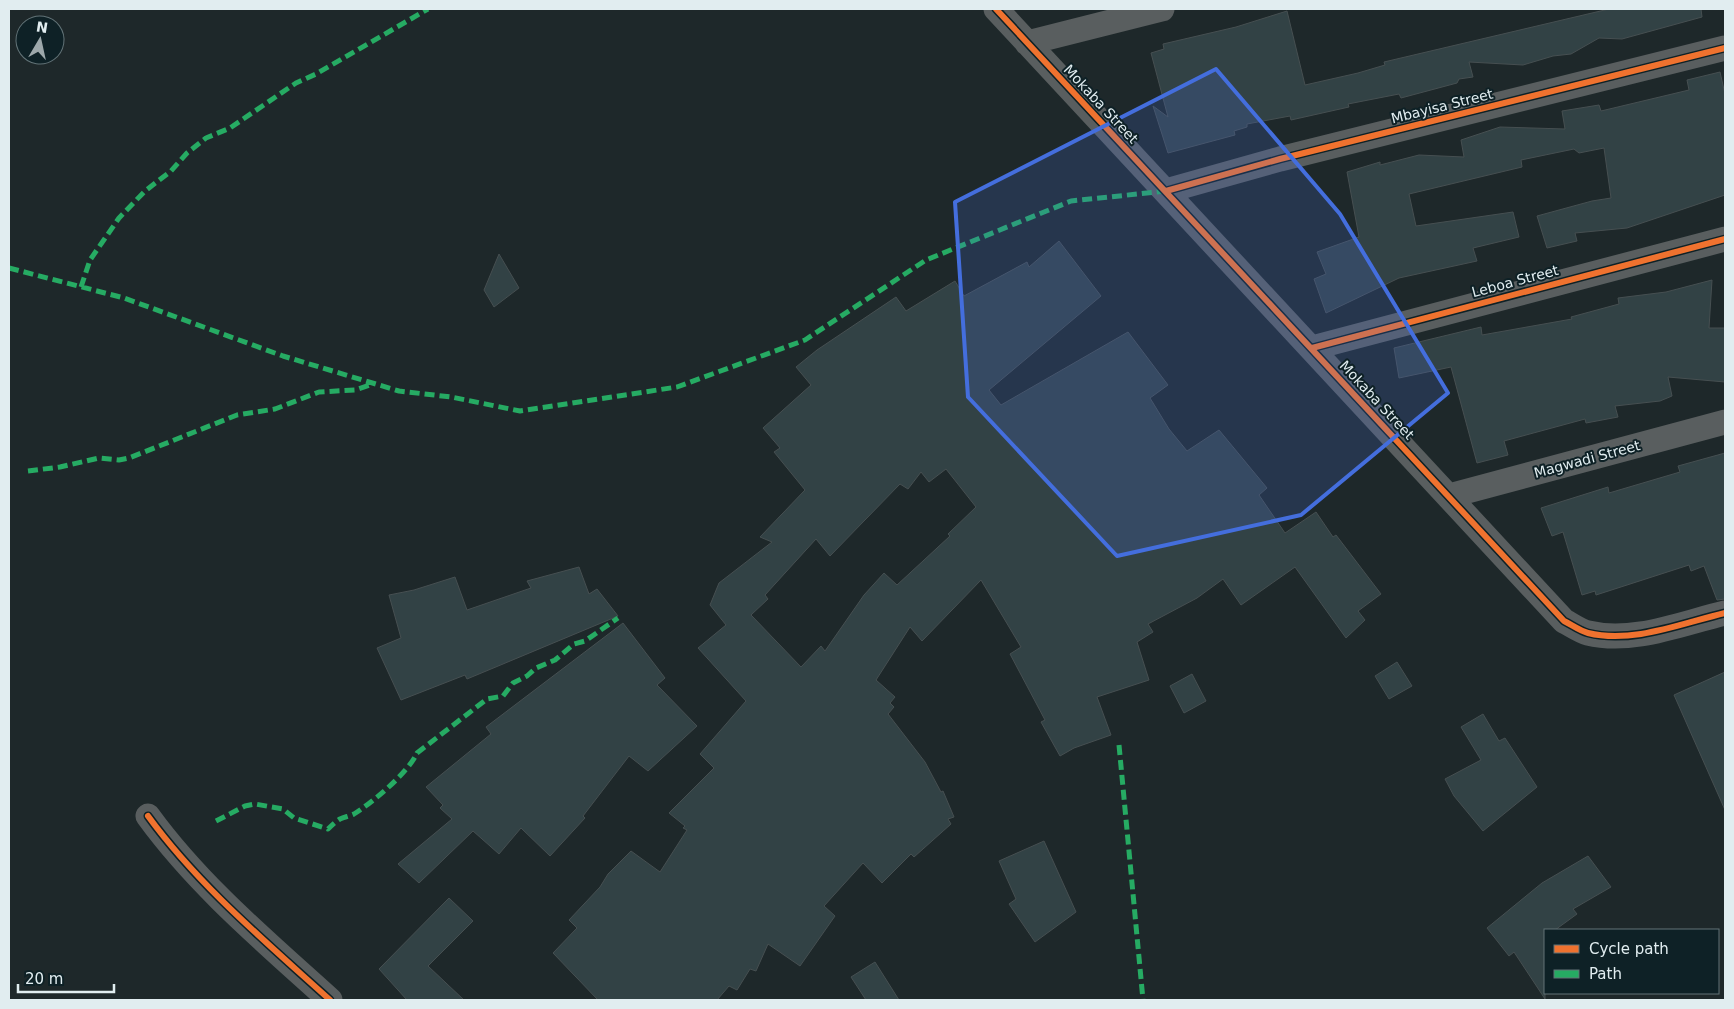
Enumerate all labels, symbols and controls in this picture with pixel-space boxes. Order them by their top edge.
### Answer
north arrow [15,15,65,65]
text: N [35,18,49,36]
street label: Mokaba Street [1061,61,1142,147]
street label: Mbayisa Street [1389,85,1495,126]
street label: Leboa Street [1470,262,1561,300]
street label: Mokaba Street [1337,357,1418,443]
street label: Magwadi Street [1532,437,1642,481]
legend [1544,929,1719,994]
text: Cycle path [1589,940,1669,958]
scale bar [18,962,114,994]
text: Path [1589,965,1622,983]
text: 20 m [25,970,63,988]

